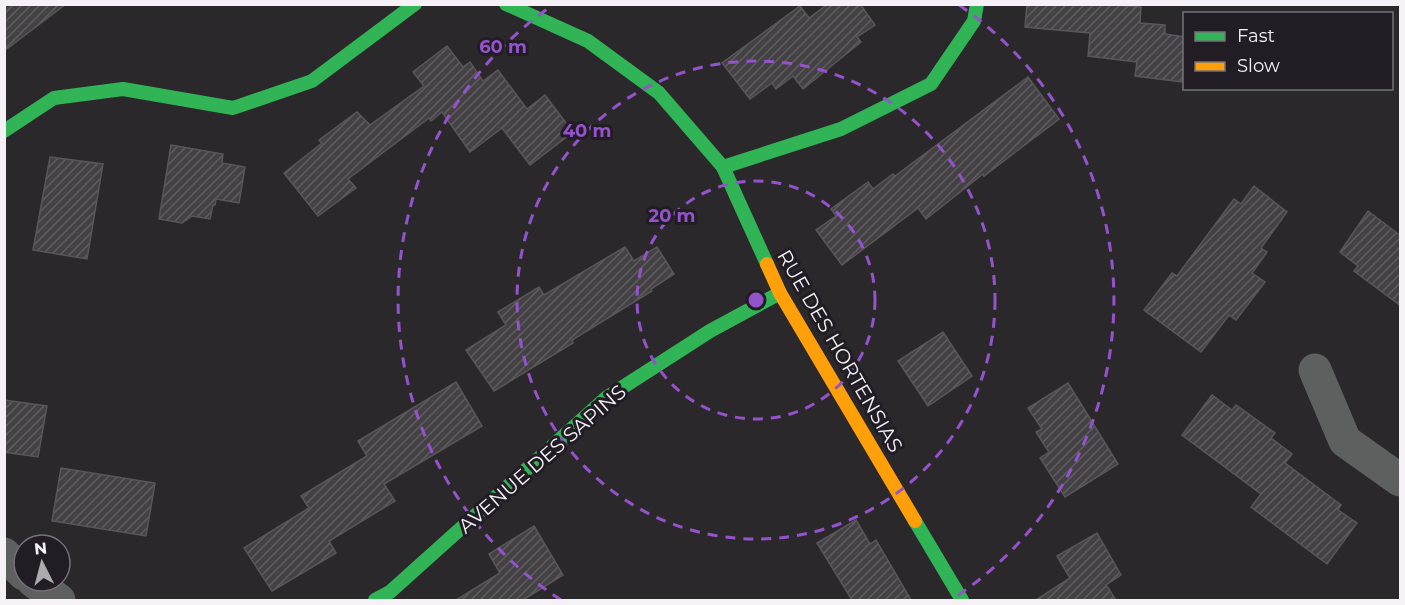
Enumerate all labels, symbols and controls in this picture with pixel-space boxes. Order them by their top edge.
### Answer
legend [1183,12,1393,90]
text: Fast [1237,25,1275,47]
text: 60 m [479,36,527,58]
text: Slow [1237,55,1280,77]
text: 40 m [563,120,611,142]
text: 20 m [649,205,695,227]
street label: RUE DES HORTENSIAS [772,246,908,456]
centre of rings [746,290,766,310]
street label: AVENUE DES SAPINS [453,380,631,538]
north arrow [12,533,72,593]
text: N [33,538,48,559]

